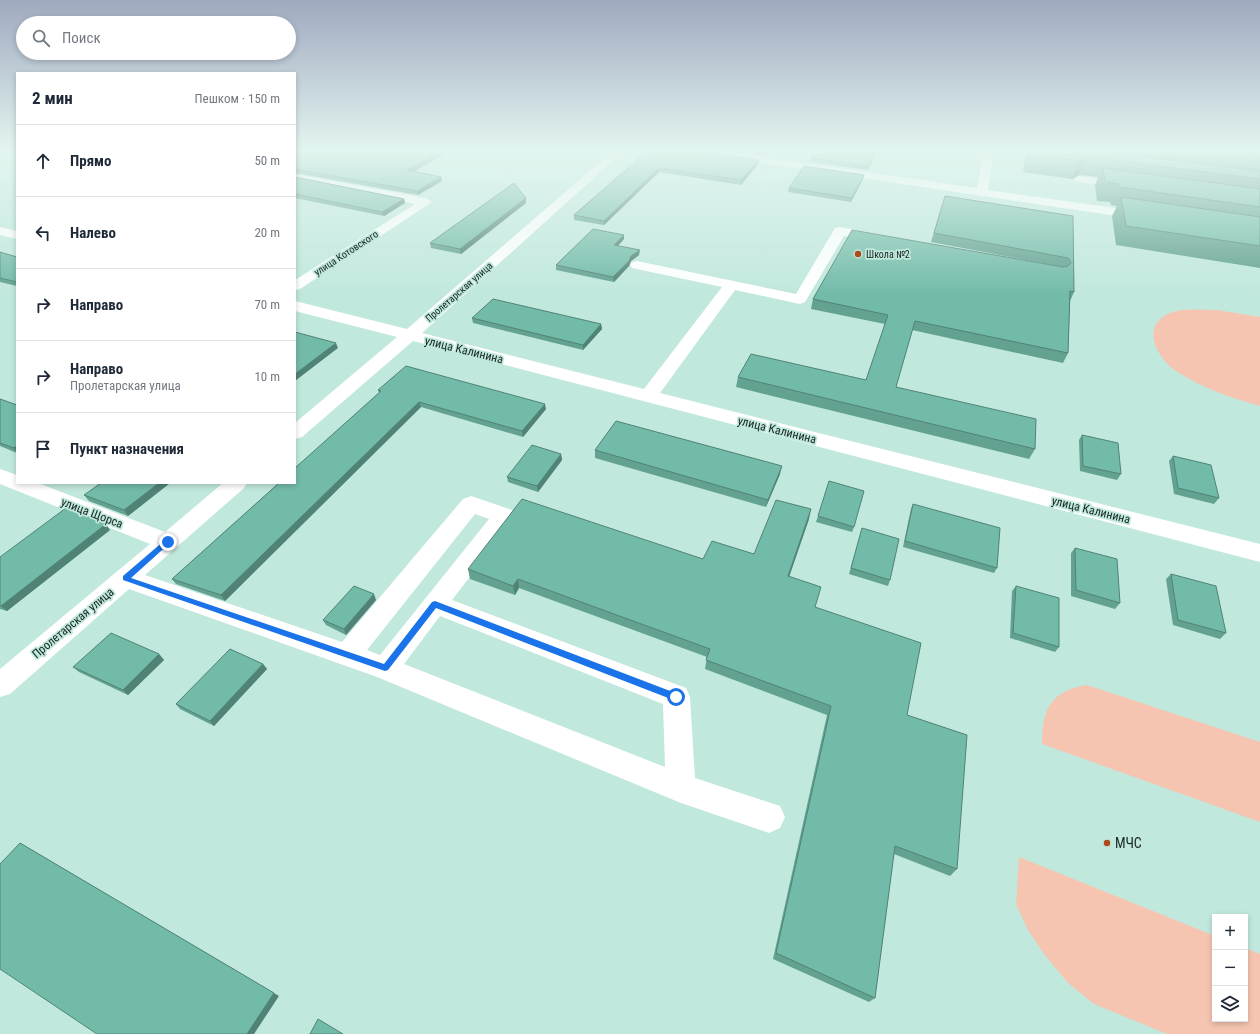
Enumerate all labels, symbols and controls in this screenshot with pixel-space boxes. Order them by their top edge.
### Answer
search box [16,16,296,60]
icon: search [30,27,52,49]
text: Поиск [62,29,101,47]
text: 2 мин [32,88,73,108]
text: Пешком · 150 m [194,91,280,106]
icon: ahead [32,150,54,172]
text: Прямо [70,152,111,170]
text: 50 m [254,153,280,168]
icon: left [32,222,54,244]
text: Налево [70,224,116,242]
text: 20 m [254,225,280,240]
street label: улица Котовского [312,228,380,278]
marker: Школа №2 [853,249,863,259]
place label: Школа №2 [866,249,910,260]
street label: Пролетарская улица [423,260,495,324]
icon: right [32,294,54,316]
text: Направо [70,296,123,314]
text: 70 m [254,297,280,312]
street label: улица Калинина [423,333,505,367]
text: Направо [70,360,123,378]
icon: right [32,366,54,388]
text: 10 m [254,369,280,384]
text: Пролетарская улица [70,378,181,393]
street label: улица Калинина [736,413,818,447]
icon: arrive [32,438,54,460]
text: Пункт назначения [70,440,184,458]
street label: улица Калинина [1050,493,1132,527]
street label: улица Щорса [59,495,125,531]
route end [159,533,177,551]
street label: Пролетарская улица [29,585,117,661]
route start [667,688,685,706]
place label: МЧС [1115,835,1142,851]
marker: МЧС [1102,838,1112,848]
map controls [1212,914,1248,1022]
button: + [1212,914,1248,950]
button: − [1212,950,1248,986]
button: layers [1212,986,1248,1022]

